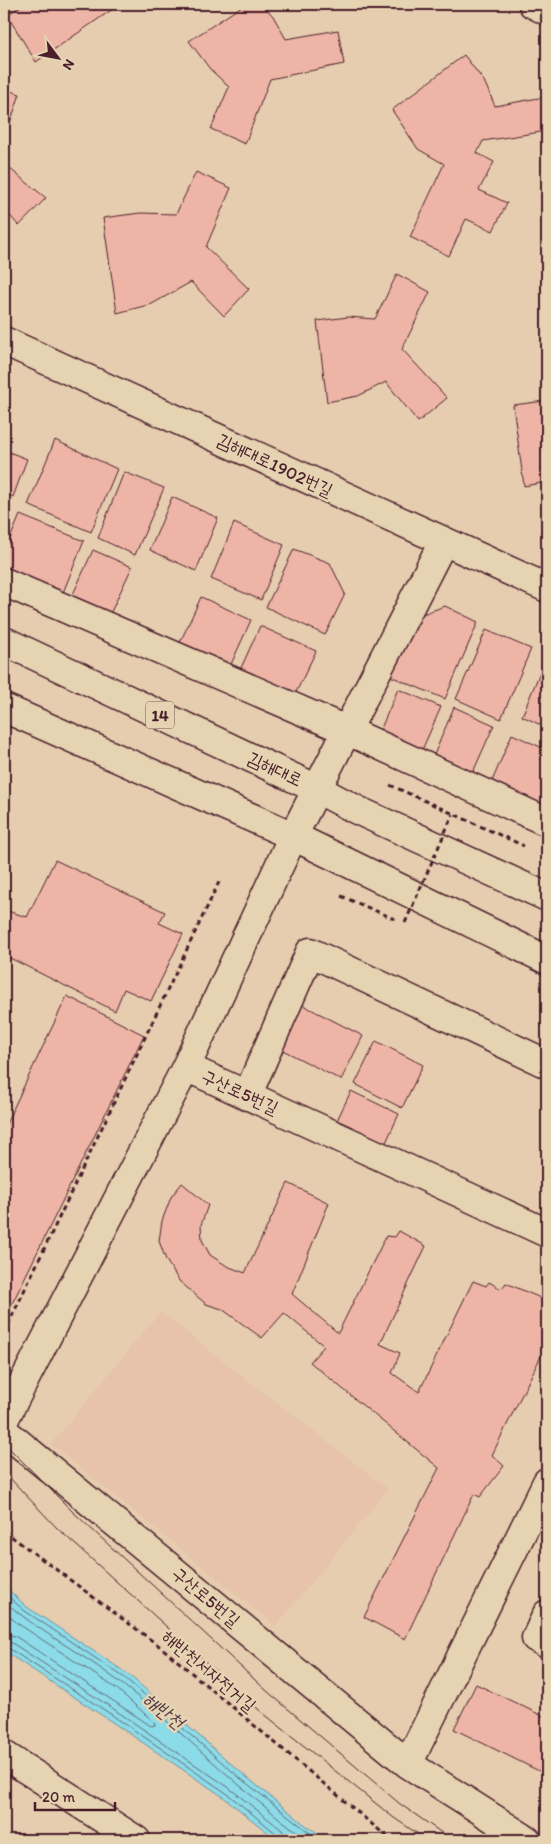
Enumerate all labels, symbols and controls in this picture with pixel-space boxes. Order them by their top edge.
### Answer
north arrow [32,32,82,82]
text: N [59,56,78,73]
street label: 김해대로1902번길 [214,429,337,502]
road number: 14 [146,702,174,728]
street label: 김해대로 [244,747,306,791]
street label: 구산로5번길 [198,1065,282,1119]
street label: 구산로5번길 [168,1562,245,1632]
street label: 해반천서자전거길 [158,1625,260,1717]
water label: 해반천 [139,1687,189,1733]
scale bar [35,1779,115,1811]
text: 20 m [42,1788,76,1806]

